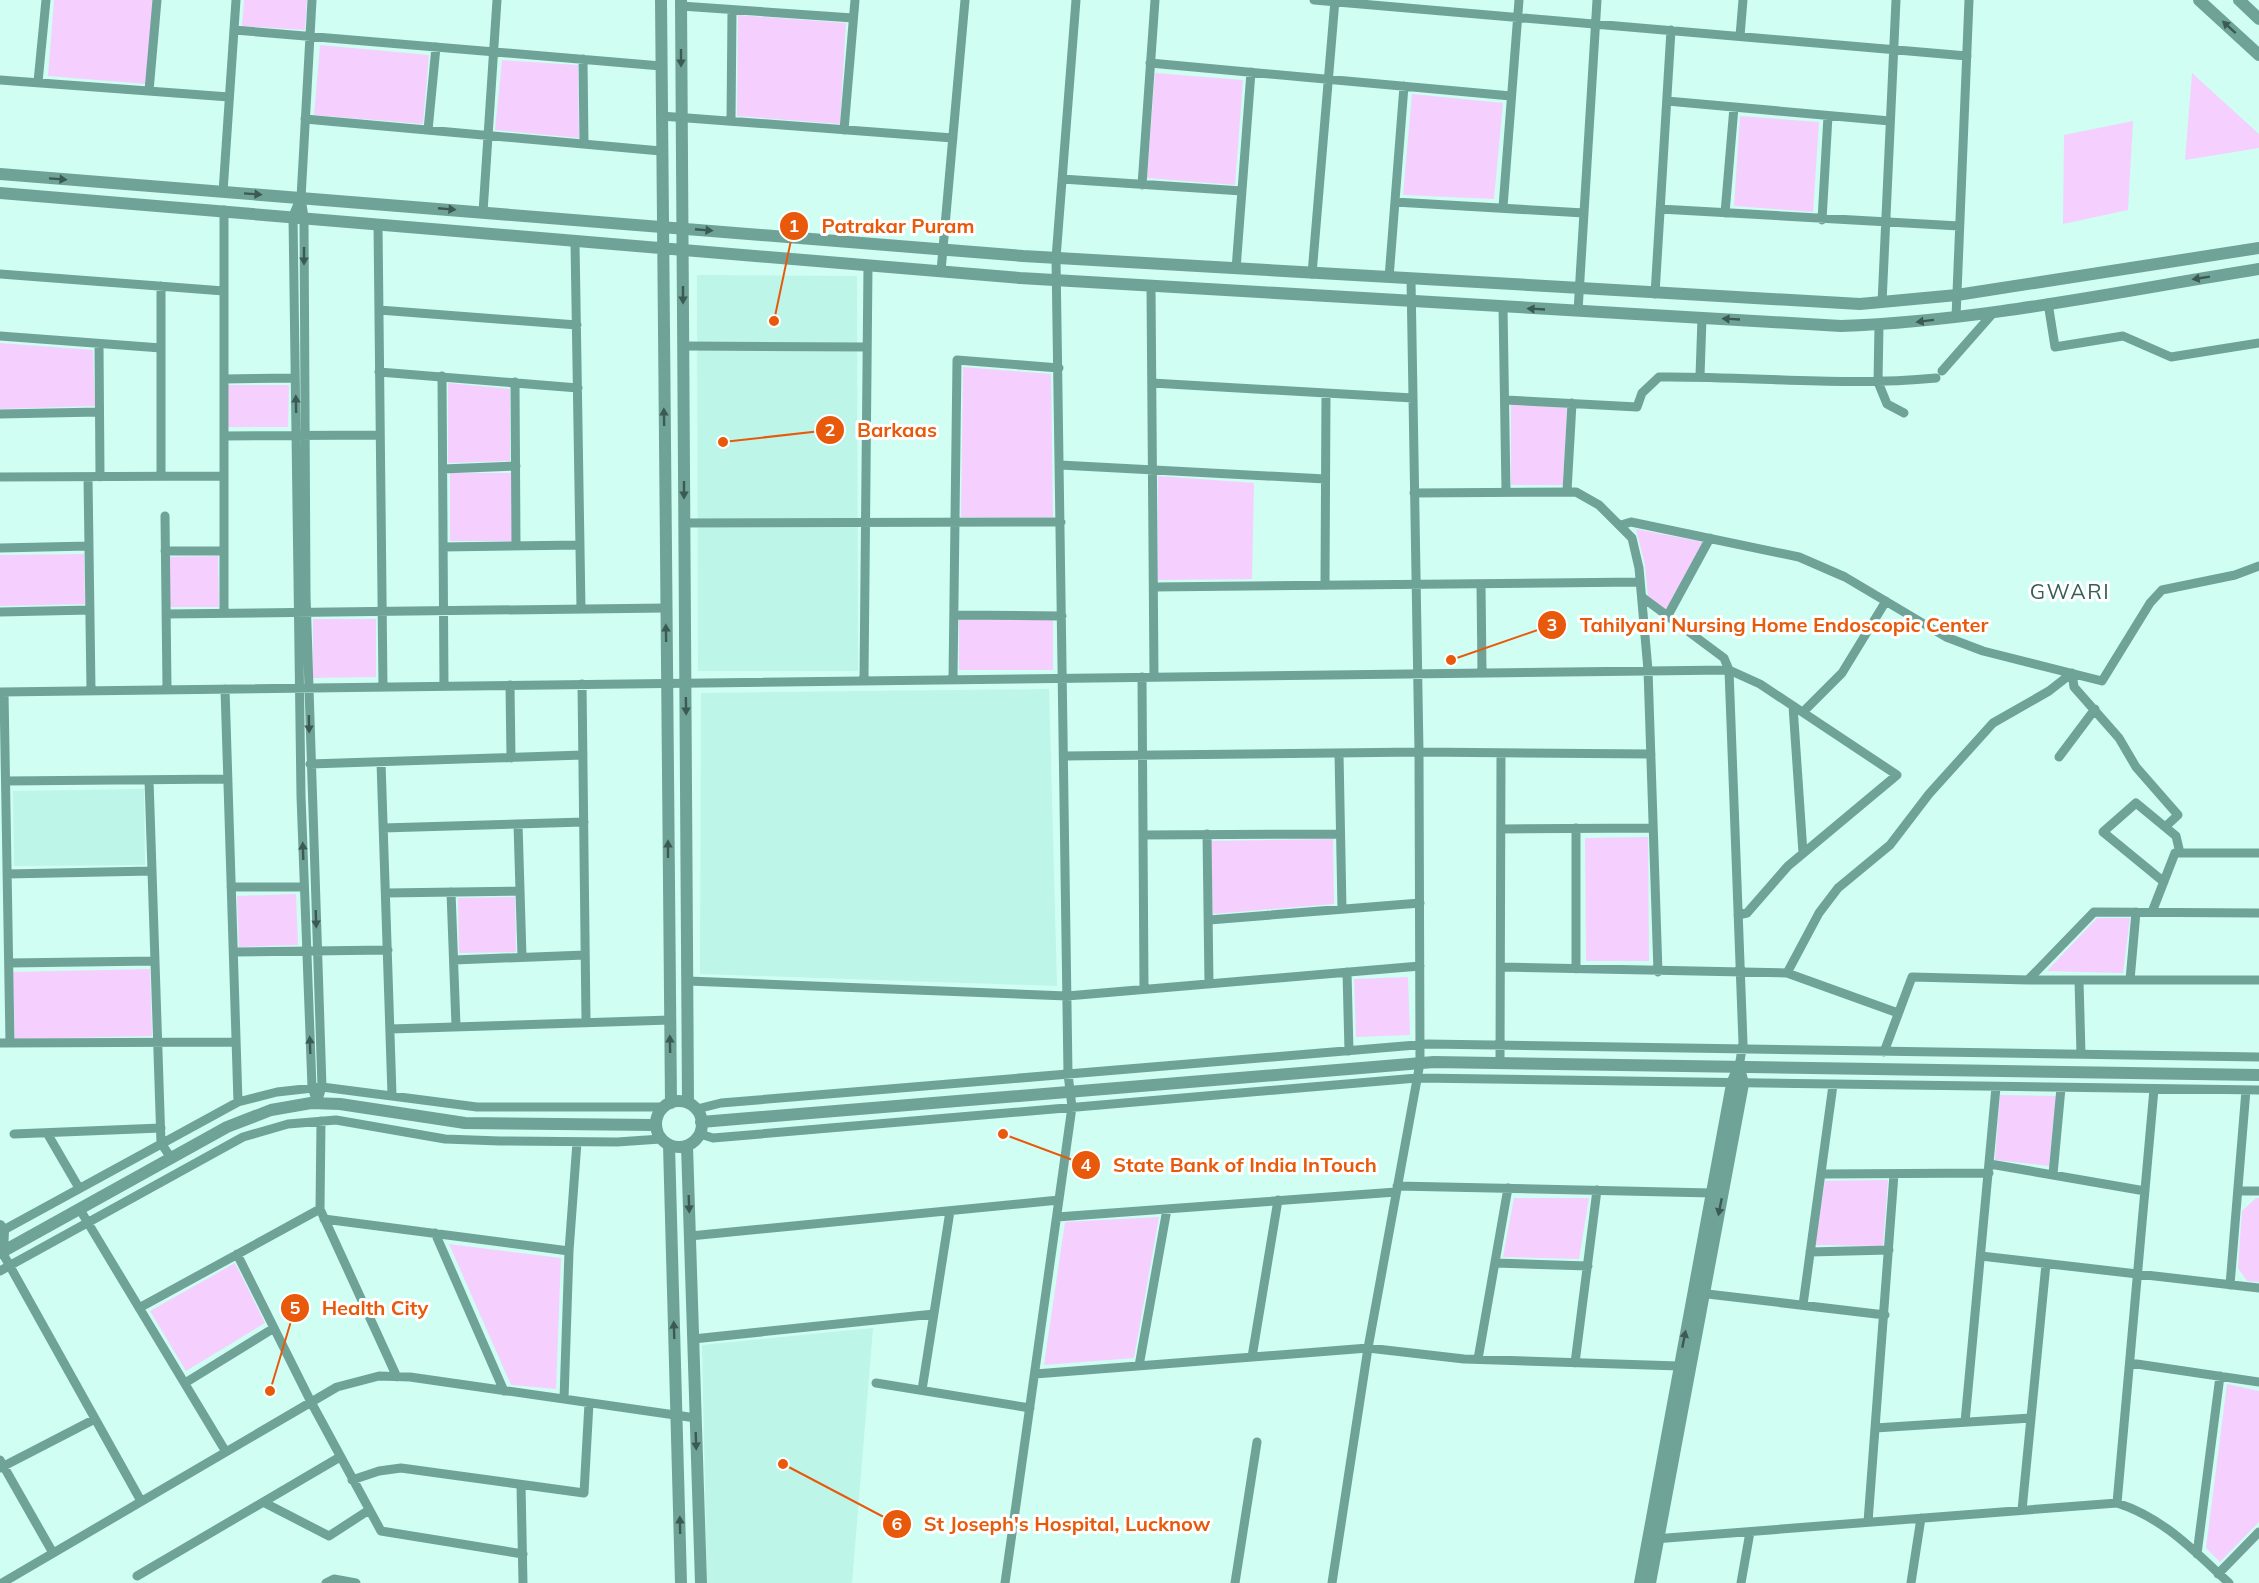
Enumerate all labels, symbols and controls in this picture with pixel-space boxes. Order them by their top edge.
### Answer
one-way arrow [2222,21,2237,34]
one-way arrow [676,49,686,68]
one-way arrow [49,174,68,183]
one-way arrow [243,189,262,199]
one-way arrow [438,204,457,214]
callout: Patrakar Puram [779,207,986,245]
text: Patrakar Puram [822,213,974,238]
text: 1 [789,214,799,237]
one-way arrow [695,225,714,235]
one-way arrow [299,246,309,265]
one-way arrow [2192,274,2211,283]
one-way arrow [678,286,688,305]
one-way arrow [1527,304,1546,313]
one-way arrow [1721,315,1740,324]
one-way arrow [1916,316,1935,326]
one-way arrow [291,394,301,413]
one-way arrow [659,408,668,427]
callout: Barkaas [815,411,949,449]
text: Barkaas [857,417,937,442]
text: 2 [825,418,835,441]
one-way arrow [679,481,689,500]
district label: GWARI [2030,578,2110,604]
callout: Tahilyani Nursing Home Endoscopic Center [1537,606,2000,644]
text: Tahilyani Nursing Home Endoscopic Center [1580,612,1988,637]
text: 3 [1547,613,1557,636]
one-way arrow [661,624,671,643]
one-way arrow [681,697,691,716]
one-way arrow [304,714,314,733]
one-way arrow [663,840,673,859]
one-way arrow [298,841,308,860]
one-way arrow [311,909,320,928]
one-way arrow [665,1035,675,1054]
one-way arrow [306,1036,315,1055]
callout: State Bank of India InTouch [1071,1146,1388,1184]
text: State Bank of India InTouch [1113,1152,1377,1177]
text: 4 [1081,1153,1092,1176]
one-way arrow [684,1195,693,1214]
one-way arrow [1715,1197,1724,1216]
callout: Health City [280,1289,441,1327]
text: Health City [322,1295,428,1320]
text: 5 [290,1296,301,1319]
one-way arrow [670,1320,679,1339]
one-way arrow [1680,1330,1689,1349]
one-way arrow [692,1432,701,1451]
callout: St Joseph's Hospital, Lucknow [882,1505,1222,1543]
text: St Joseph's Hospital, Lucknow [924,1511,1211,1536]
text: 6 [892,1512,903,1535]
one-way arrow [675,1515,685,1534]

